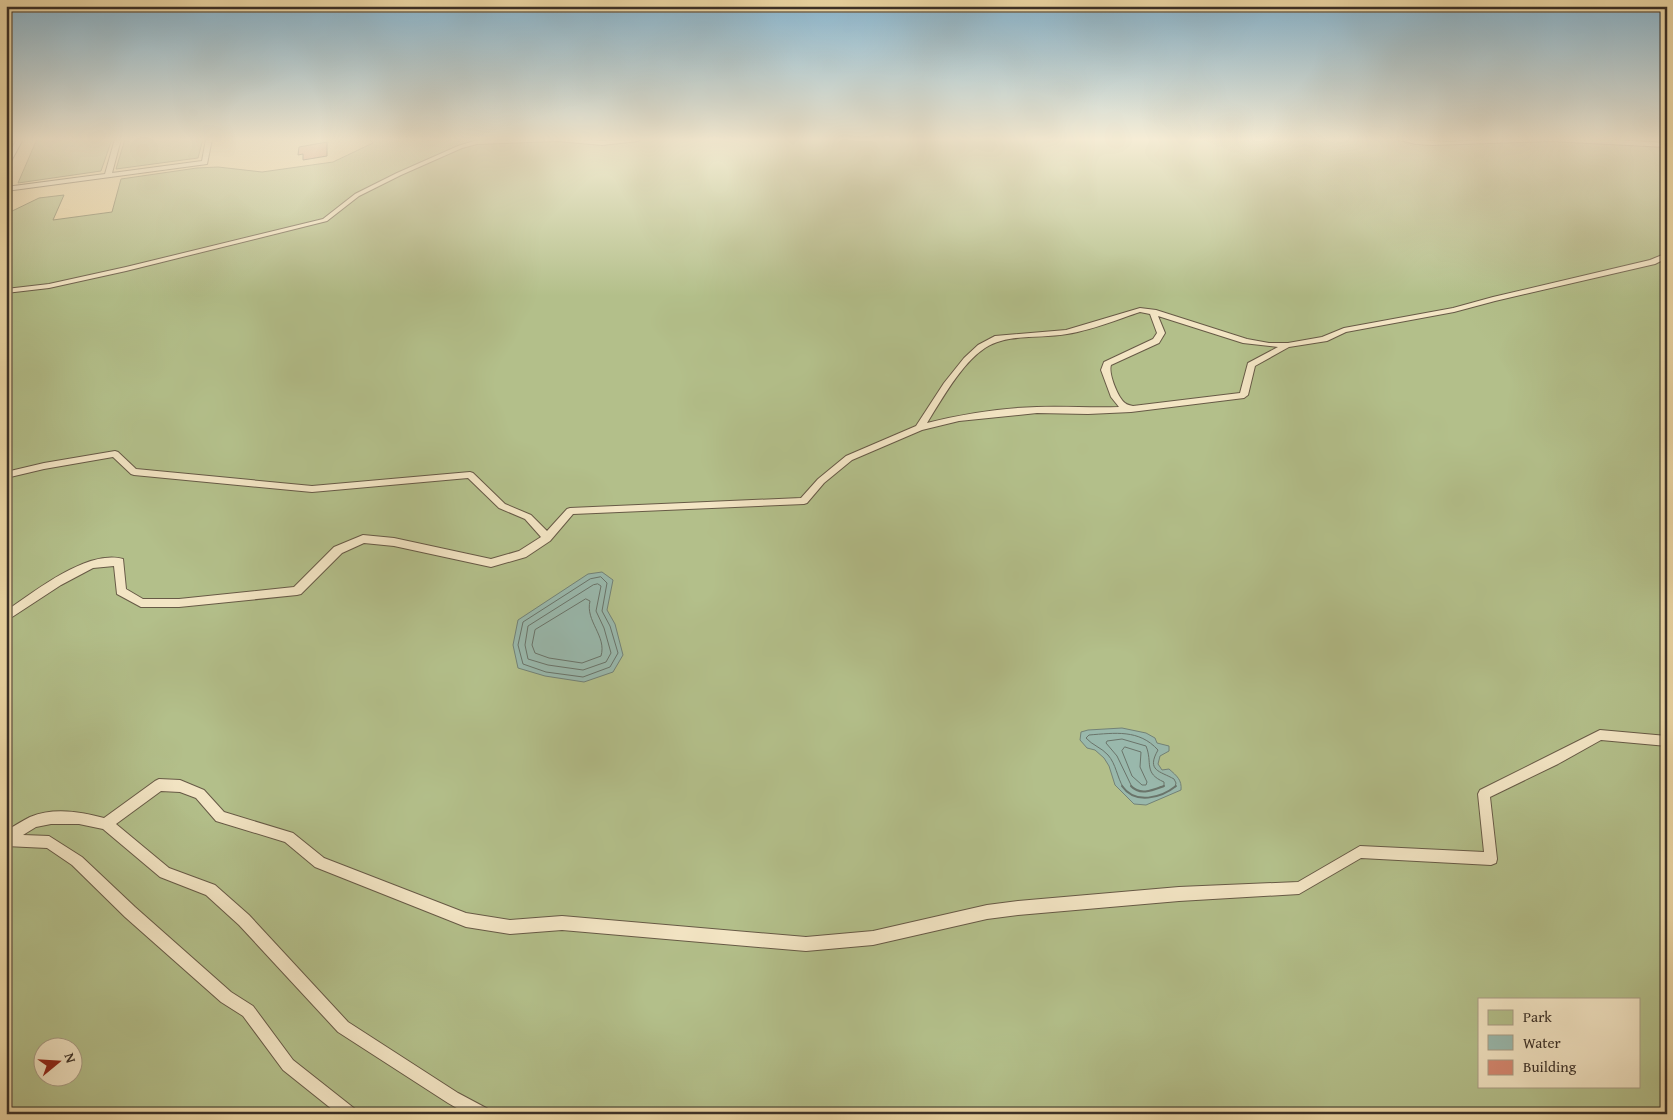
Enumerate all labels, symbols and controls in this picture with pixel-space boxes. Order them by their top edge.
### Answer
legend [1478,998,1640,1088]
text: Park [1523,1006,1552,1027]
text: Water [1523,1032,1561,1053]
north arrow [32,1038,82,1088]
text: N [59,1050,82,1066]
text: Building [1523,1056,1577,1077]

